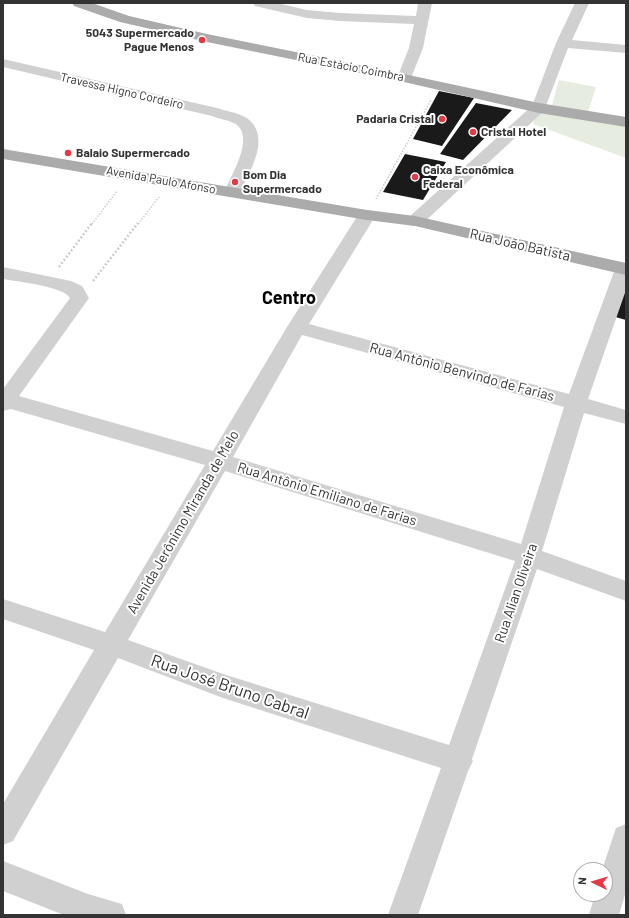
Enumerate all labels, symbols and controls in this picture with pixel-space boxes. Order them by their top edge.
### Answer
place label: 5043 Supermercado Pague Menos [86,26,194,54]
marker: 5043 Supermercado Pague Menos [197,35,207,45]
street label: Rua Estàcio Coimbra [297,50,405,84]
street label: Travessa Higno Cordeiro [59,70,185,112]
place label: Padaria Cristal [356,112,434,126]
marker: Padaria Cristal [437,114,447,124]
place label: Cristal Hotel [481,125,546,139]
marker: Cristal Hotel [468,127,478,137]
place label: Balaio Supermercado [76,146,190,160]
marker: Balaio Supermercado [63,148,73,158]
street label: Avenida Paulo Afonso [105,163,217,197]
place label: Caixa Econômica Federal [423,163,514,191]
place label: Bom Dia Supermercado [243,168,322,196]
marker: Caixa Econômica Federal [410,172,420,182]
marker: Bom Dia Supermercado [230,177,240,187]
street label: Rua João Batista [468,225,572,265]
district label: Centro [262,287,316,309]
street label: Rua Antônio Benvindo de Farias [368,339,556,405]
street label: Avenida Jerônimo Miranda de Melo [124,427,242,617]
street label: Rua Antônio Emiliano de Farias [235,459,419,529]
street label: Rua Alian Oliveira [491,541,541,645]
street label: Rua José Bruno Cabral [148,650,312,724]
north arrow [573,862,613,902]
text: N [575,877,588,885]

